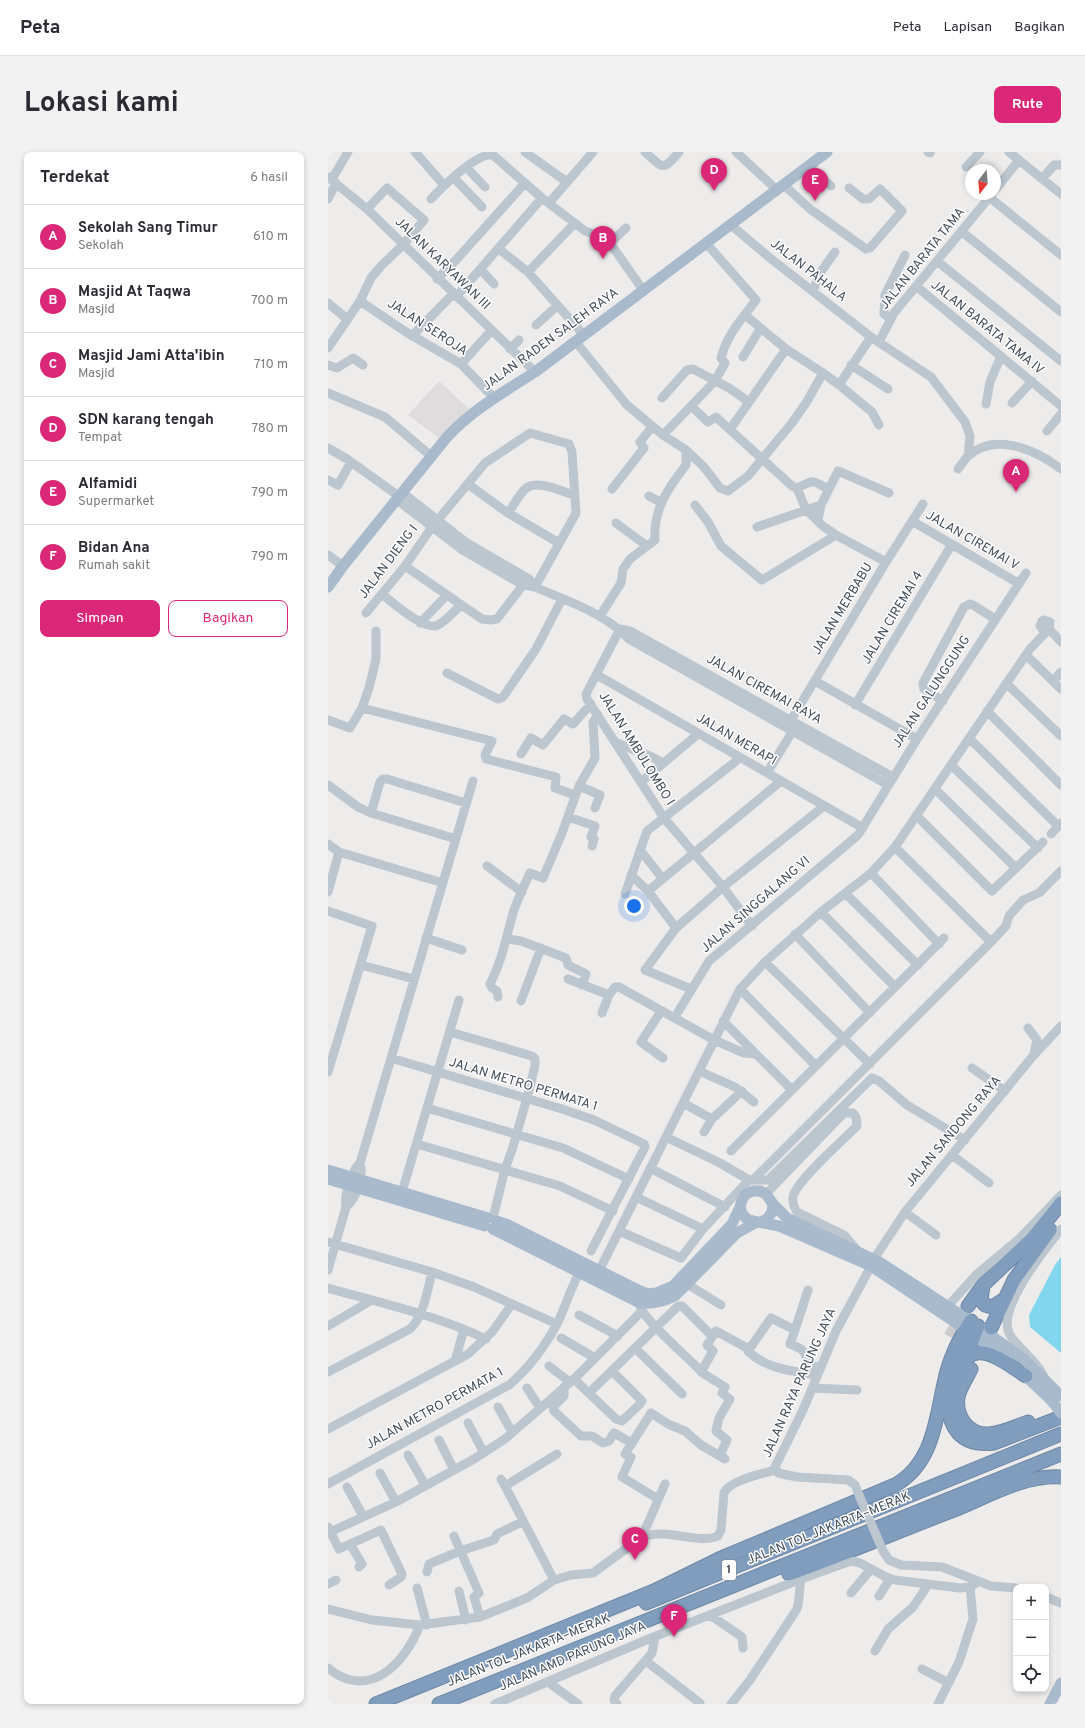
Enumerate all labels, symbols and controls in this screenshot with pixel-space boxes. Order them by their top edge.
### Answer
text: Peta [20,16,60,40]
text: Peta [893,19,921,36]
text: Lapisan [943,19,992,36]
text: Bagikan [1014,19,1065,36]
text: Lokasi kami [24,86,179,122]
button: Rute [994,86,1061,123]
pin: D [701,158,727,191]
north arrow [965,164,1001,200]
text: Terdekat [40,167,109,189]
pin: E [802,168,828,201]
text: 6 hasil [250,170,288,186]
street label: JALAN BARATA TAMA [877,205,969,313]
street label: JALAN KARYAWAN III [391,214,493,314]
text: Sekolah Sang Timur [78,219,218,238]
pin: B [590,226,616,259]
text: A [48,229,58,245]
text: 610 m [253,229,288,245]
street label: JALAN PAHALA [767,236,850,306]
text: Sekolah [78,238,124,254]
street label: JALAN BARATA TAMA IV [927,277,1047,379]
text: Masjid At Taqwa [78,283,191,302]
street label: JALAN RADEN SALEH RAYA [480,285,622,395]
text: B [49,293,57,309]
text: 700 m [251,293,288,309]
street label: JALAN SEROJA [384,296,470,360]
text: Masjid [78,302,115,318]
text: Masjid Jami Atta'ibin [78,347,225,366]
text: C [49,357,57,373]
text: 710 m [254,357,288,373]
text: Masjid [78,366,115,382]
text: SDN karang tengah [78,411,214,430]
text: D [48,421,58,437]
text: 780 m [251,421,288,437]
text: Tempat [78,430,122,446]
pin: A [1003,459,1029,492]
text: Alfamidi [78,475,137,494]
text: E [49,485,57,501]
text: 790 m [251,485,288,501]
text: Supermarket [78,494,154,510]
street label: JALAN CIREMAI V [922,508,1022,574]
street label: JALAN DIENG I [356,522,422,602]
text: Bidan Ana [78,539,150,558]
text: F [49,549,57,565]
text: 790 m [251,549,288,565]
text: Rumah sakit [78,558,150,574]
street label: JALAN MERBABU [809,560,877,658]
street label: JALAN CIREMAI 4 [859,569,927,667]
button: Simpan [40,600,160,637]
button: Bagikan [168,600,288,637]
street label: JALAN GALUNGGUNG [890,633,974,751]
street label: JALAN CIREMAI RAYA [704,652,825,728]
street label: JALAN AMBULOMBO I [594,689,678,809]
street label: JALAN MERAPI [693,710,779,770]
street label: JALAN SINGGALANG VI [698,853,814,957]
your location [624,896,644,916]
street label: JALAN METRO PERMATA 1 [447,1055,599,1115]
street label: JALAN SANDONG RAYA [903,1073,1005,1191]
street label: JALAN RAYA PARUNG JAYA [760,1305,840,1460]
street label: JALAN METRO PERMATA 1 [363,1364,507,1454]
street label: JALAN TOL JAKARTA–MERAK [745,1489,913,1569]
pin: C [622,1527,648,1560]
road number: 1 [722,1560,736,1580]
map controls [1013,1584,1049,1692]
button: + [1013,1584,1049,1620]
pin: F [661,1604,687,1637]
street label: JALAN TOL JAKARTA–MERAK [445,1611,613,1691]
street label: JALAN AMD PARUNG JAYA [497,1619,649,1695]
button: − [1013,1620,1049,1656]
button: locate [1013,1656,1049,1692]

